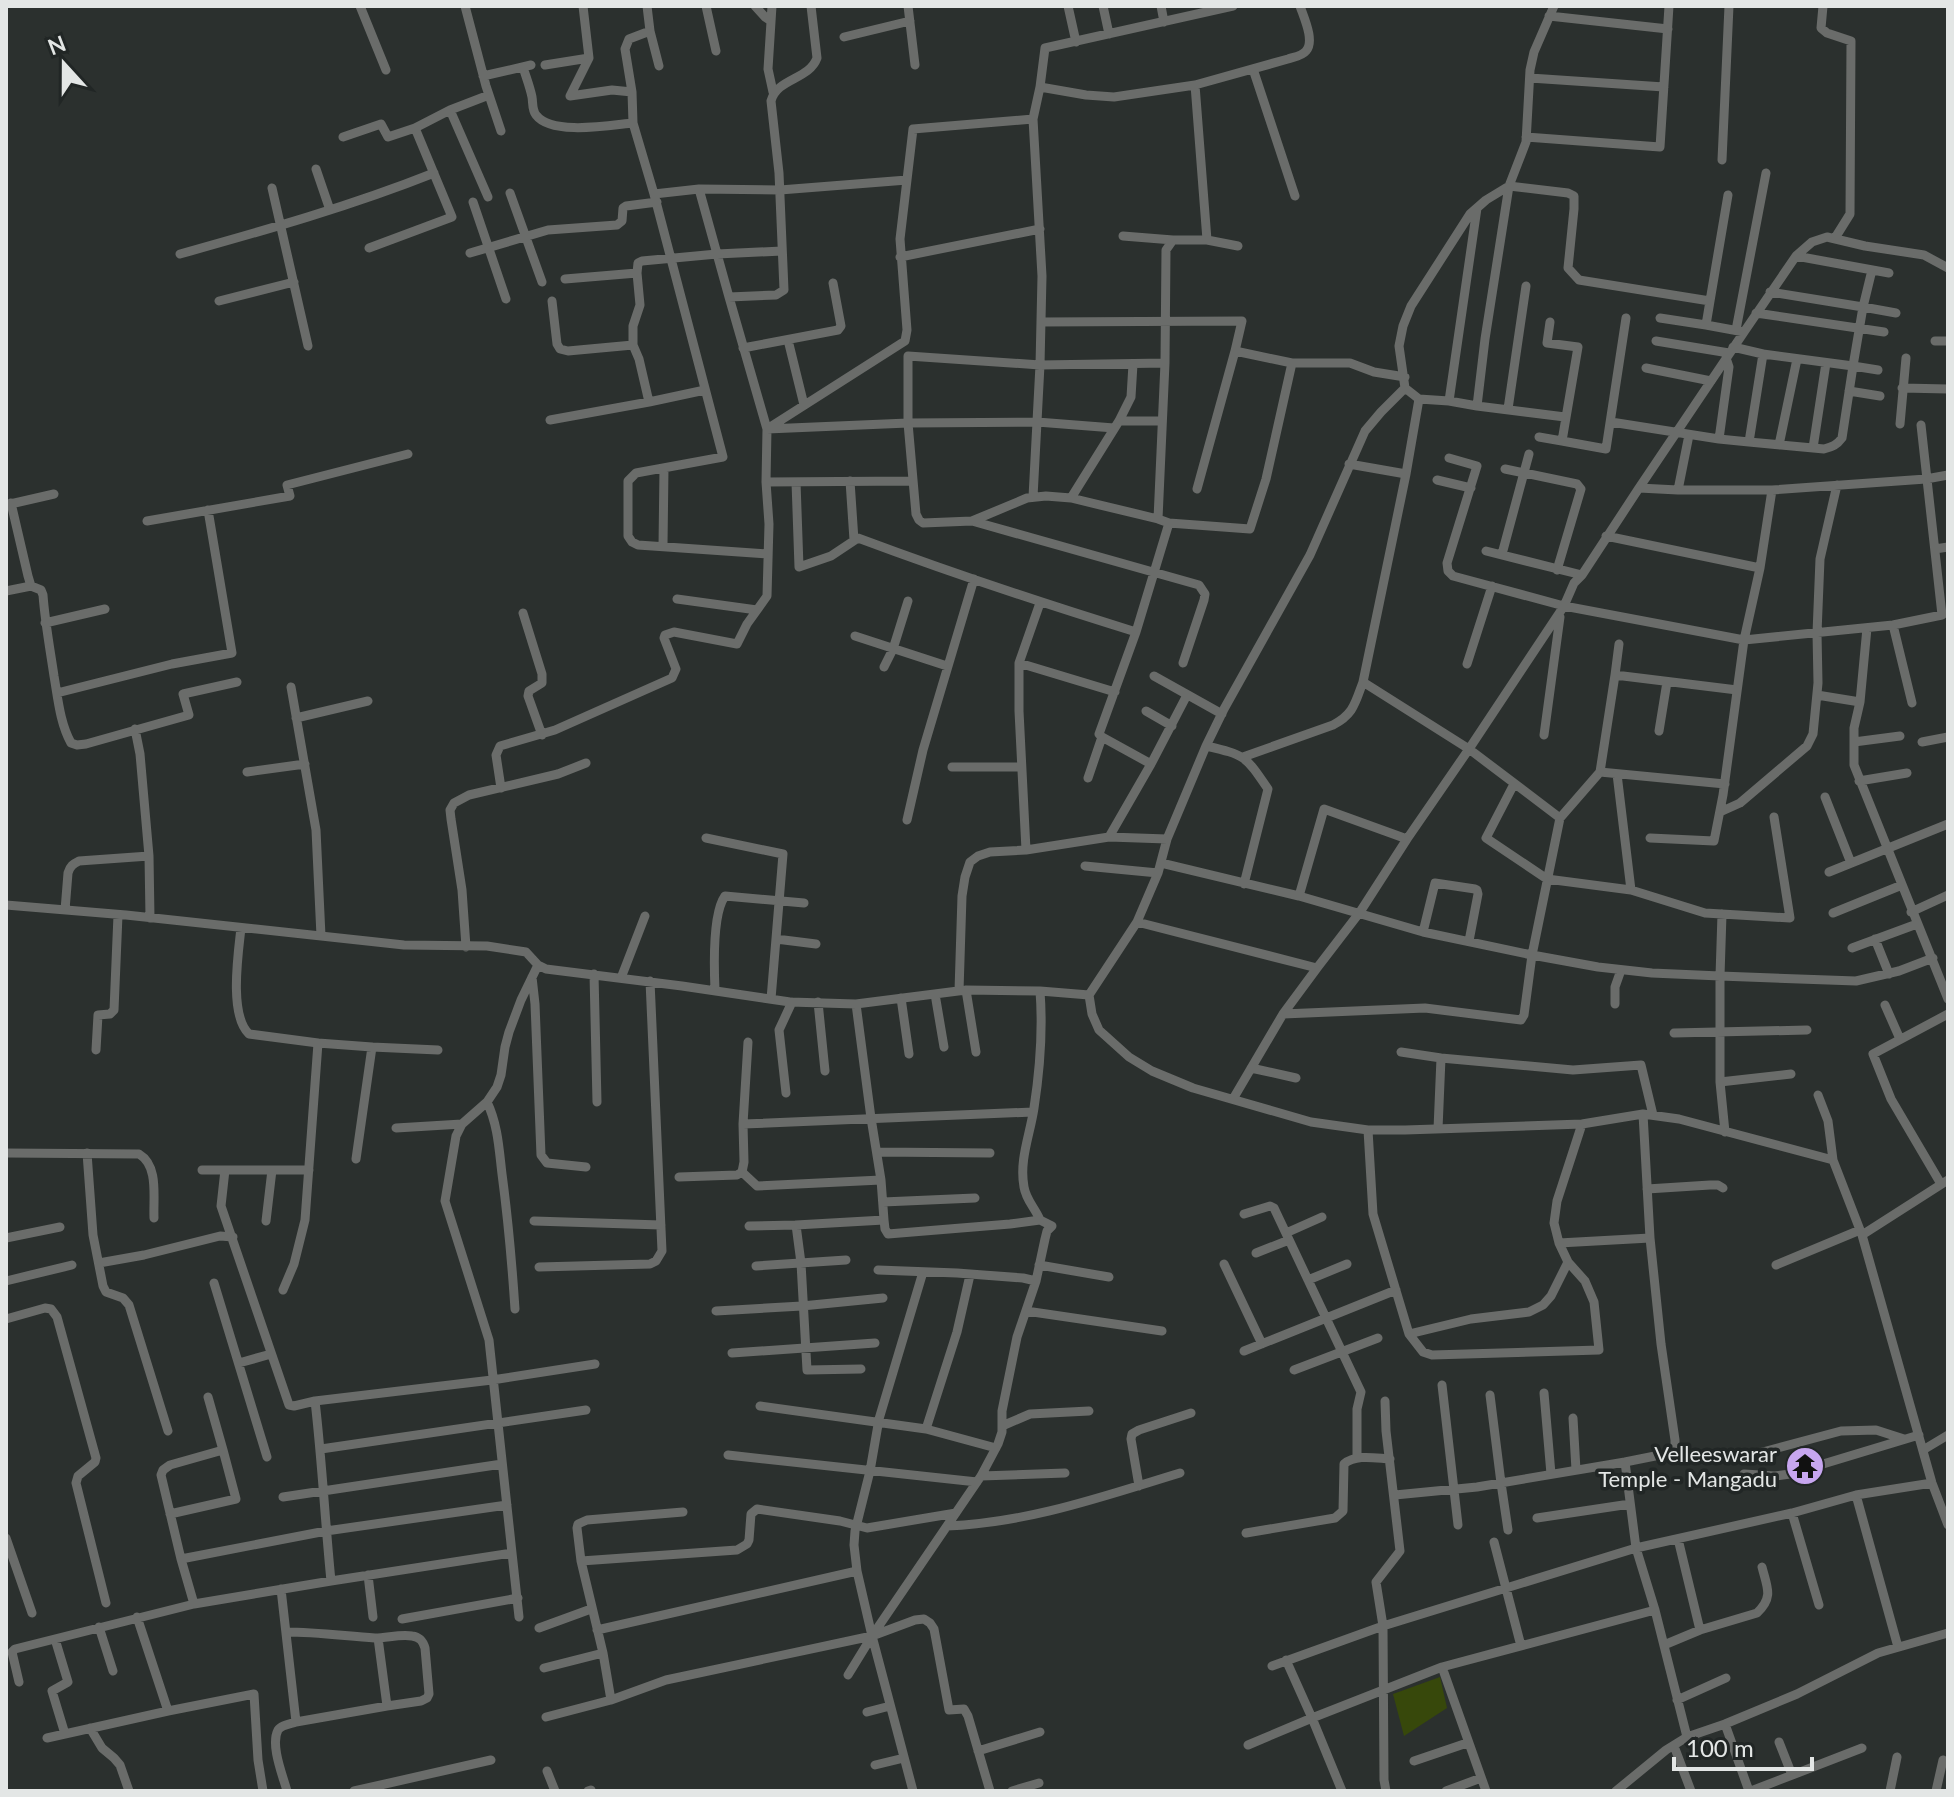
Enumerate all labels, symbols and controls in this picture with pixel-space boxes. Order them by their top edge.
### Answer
north arrow [24,24,104,104]
text: N [44,29,69,61]
place label: Velleeswarar Temple - Mangadu [1598,1440,1777,1492]
temple icon: Velleeswarar Temple - Mangadu [1784,1445,1826,1487]
scale bar [1674,1721,1812,1771]
text: 100 m [1686,1733,1754,1762]

